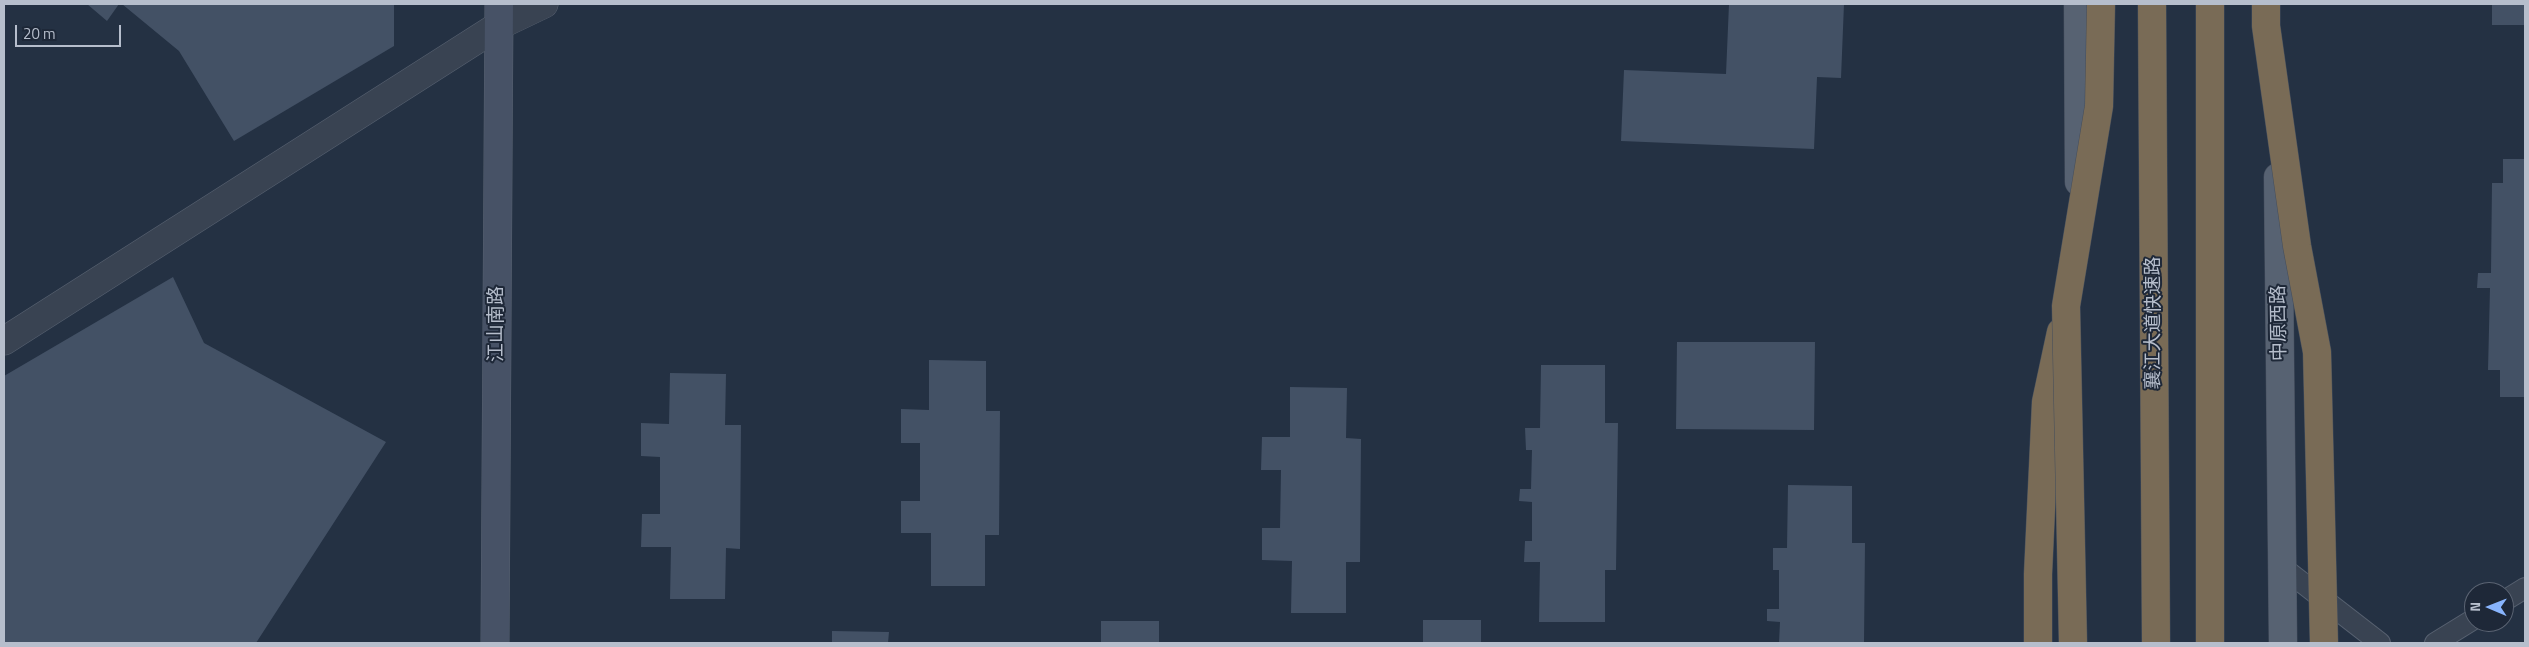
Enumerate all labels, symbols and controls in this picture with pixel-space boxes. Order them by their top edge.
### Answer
scale bar [18,15,124,47]
text: 20 m [23,22,56,45]
street label: 襄江大道快速路 [2143,257,2165,389]
street label: 中原西路 [2268,285,2292,361]
street label: 江山南路 [486,286,508,362]
north arrow [2464,582,2514,632]
text: N [2464,602,2485,612]

